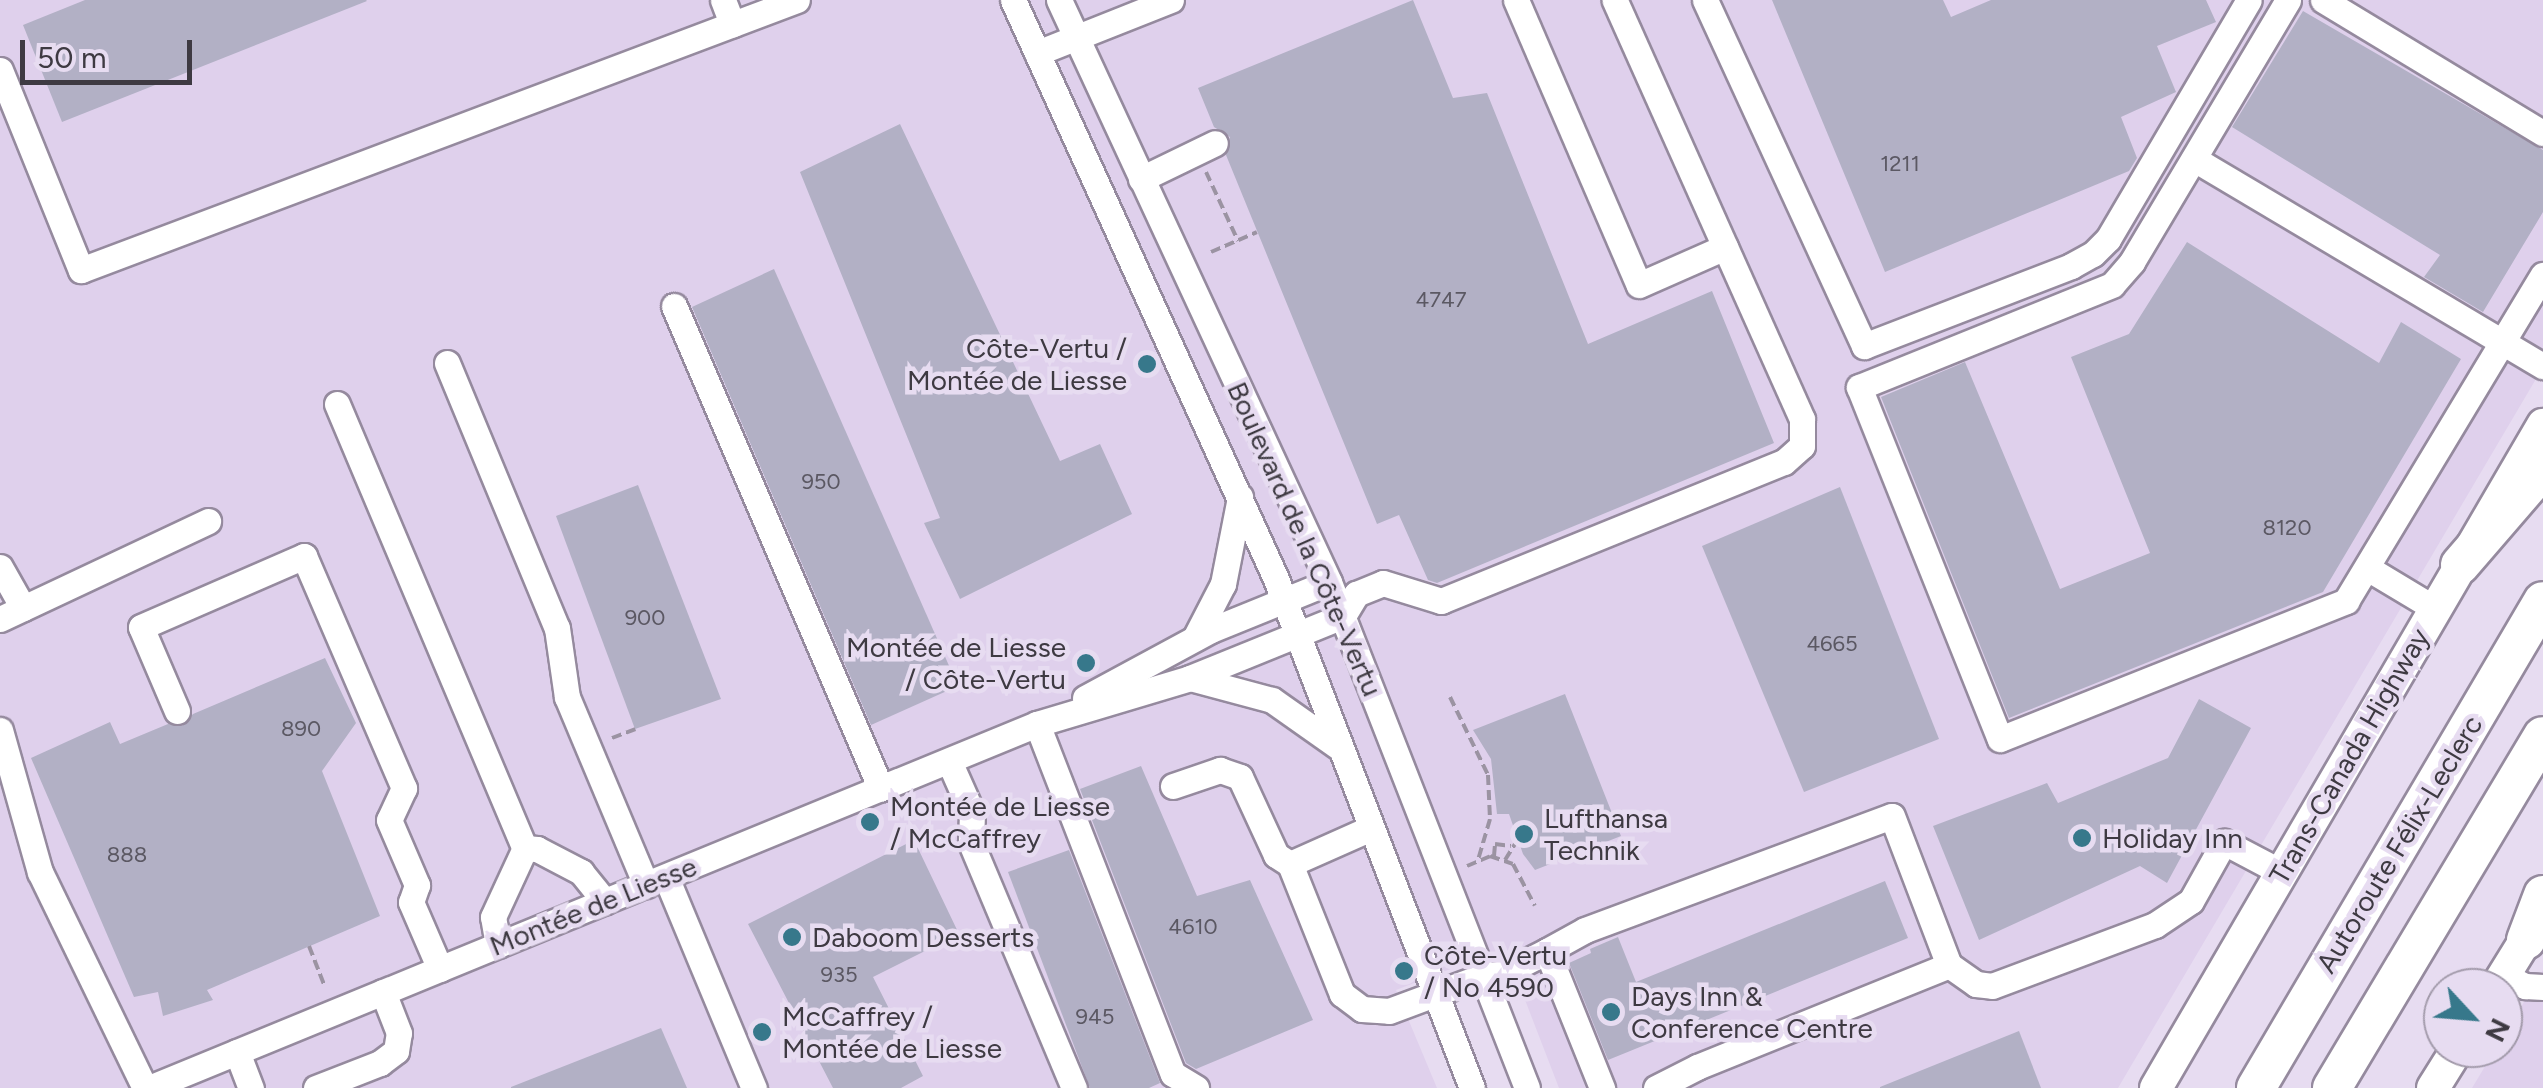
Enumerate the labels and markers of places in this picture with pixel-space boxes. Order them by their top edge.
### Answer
place label: Côte-Vertu / Montée de Liesse [907,331,1127,397]
marker: Côte-Vertu / Montée de Liesse [1136,353,1158,375]
place label: Montée de Liesse / Côte-Vertu [846,630,1066,696]
marker: Montée de Liesse / Côte-Vertu [1075,652,1097,674]
place label: Montée de Liesse / McCaffrey [890,789,1110,855]
place label: Lufthansa Technik [1544,801,1668,867]
marker: Montée de Liesse / McCaffrey [859,811,881,833]
place label: Holiday Inn [2102,821,2243,855]
marker: Lufthansa Technik [1513,823,1535,845]
marker: Holiday Inn [2071,827,2093,849]
place label: Daboom Desserts [812,920,1034,954]
marker: Daboom Desserts [781,926,803,948]
place label: Côte-Vertu / No 4590 [1424,938,1567,1004]
marker: Côte-Vertu / No 4590 [1393,960,1415,982]
place label: Days Inn & Conference Centre [1631,979,1873,1045]
place label: McCaffrey / Montée de Liesse [782,999,1002,1065]
marker: Days Inn & Conference Centre [1600,1001,1622,1023]
marker: McCaffrey / Montée de Liesse [751,1021,773,1043]

